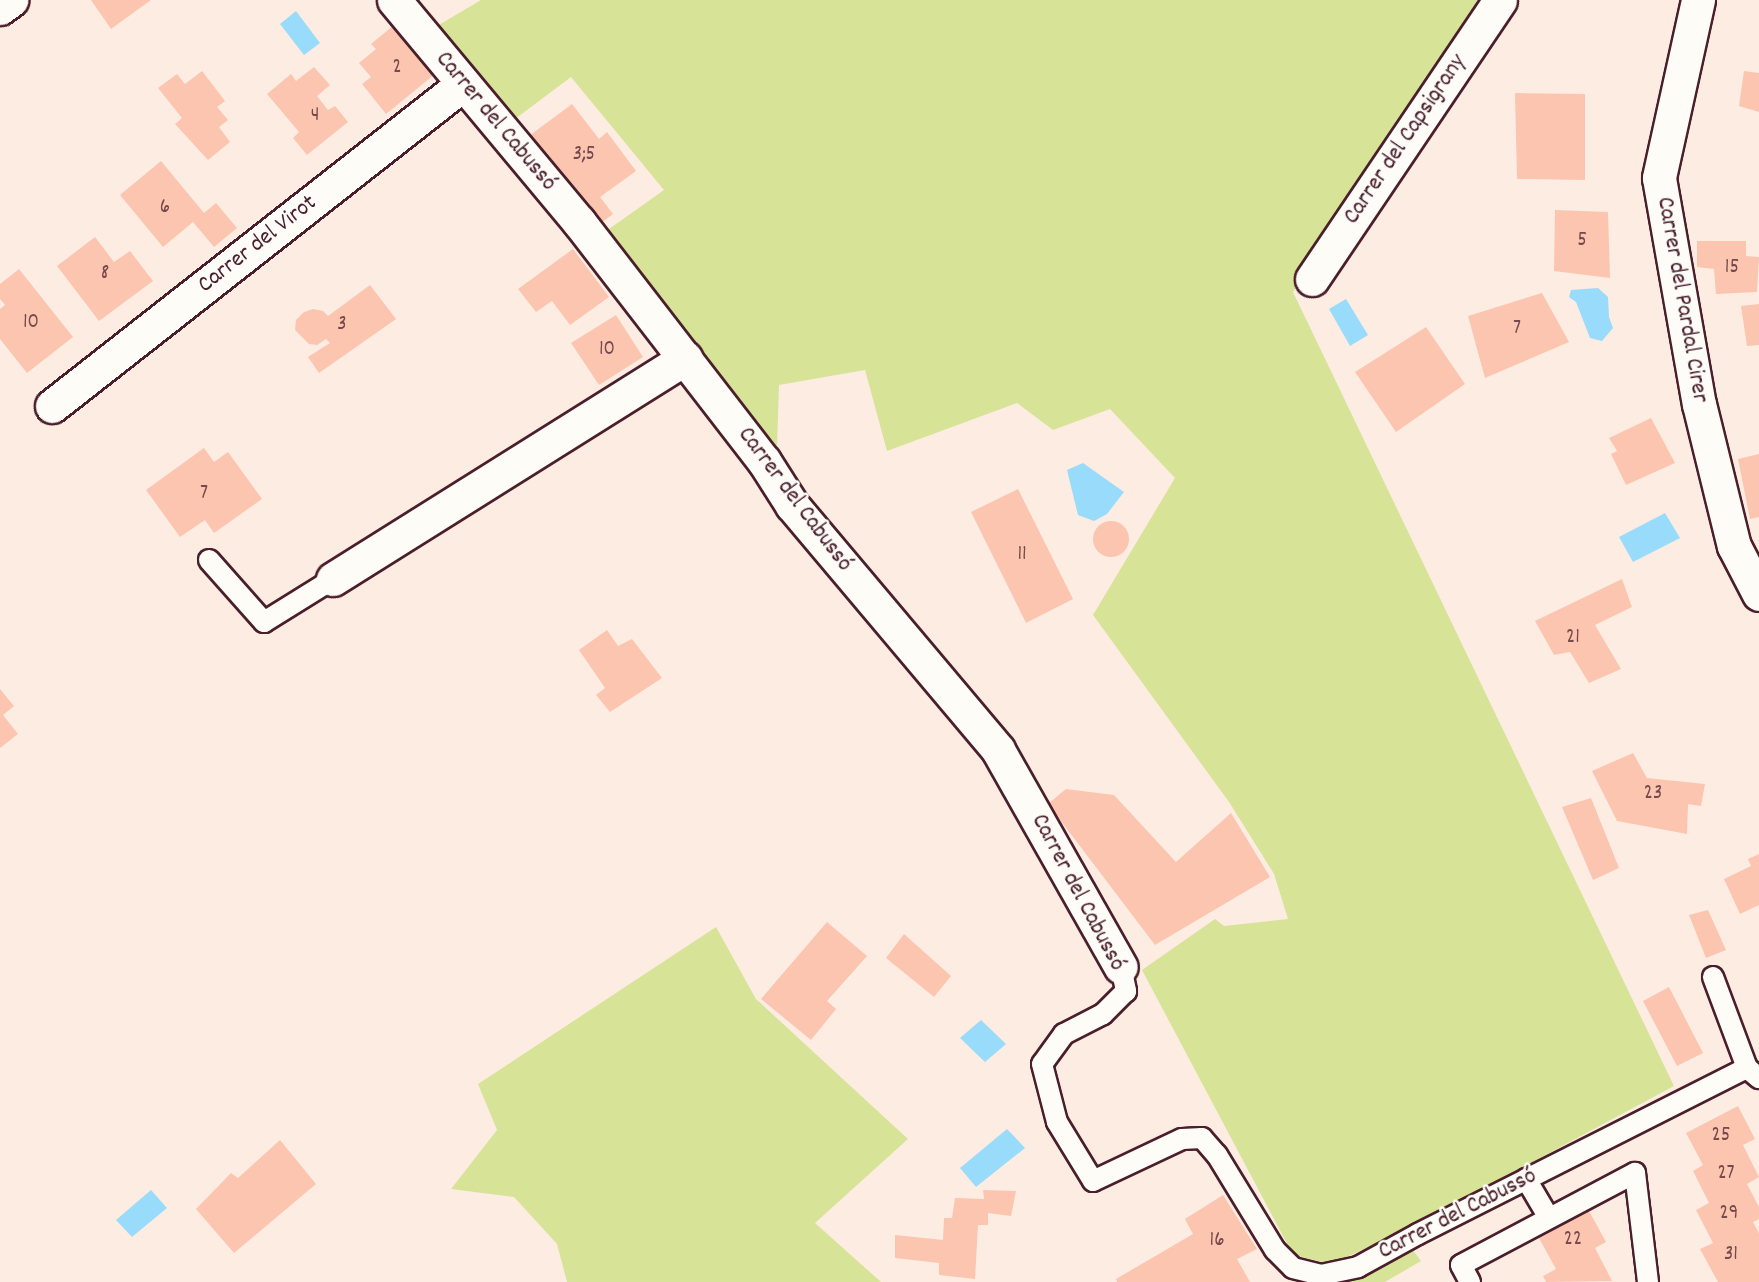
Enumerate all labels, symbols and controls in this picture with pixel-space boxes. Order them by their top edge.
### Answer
street label: Carrer del Cabussó [428,46,562,198]
street label: Carrer del Capsigrany [1338,49,1474,231]
house number: 2 [392,55,402,81]
house number: 4 [311,103,319,129]
house number: 3;5 [573,142,595,168]
street label: Carrer del Virot [193,190,323,300]
house number: 6 [160,195,170,221]
street label: Carrer del Pardal Cirer [1649,195,1713,405]
house number: 5 [1577,228,1587,254]
house number: 15 [1725,255,1739,281]
house number: 8 [101,261,109,287]
house number: 10 [23,310,39,336]
house number: 3 [337,312,347,338]
house number: 7 [1513,316,1521,342]
house number: 10 [599,337,615,363]
street label: Carrer del Cabussó [730,422,858,578]
house number: 7 [200,481,208,507]
house number: 11 [1017,542,1027,568]
house number: 21 [1566,625,1580,651]
house number: 23 [1644,781,1662,807]
street label: Carrer del Cabussó [1024,810,1130,976]
house number: 25 [1712,1123,1730,1149]
house number: 27 [1717,1161,1735,1187]
street label: Carrer del Cabussó [1374,1163,1542,1267]
house number: 29 [1720,1201,1738,1227]
house number: 22 [1564,1227,1582,1253]
house number: 16 [1210,1228,1224,1254]
house number: 31 [1724,1242,1738,1268]

